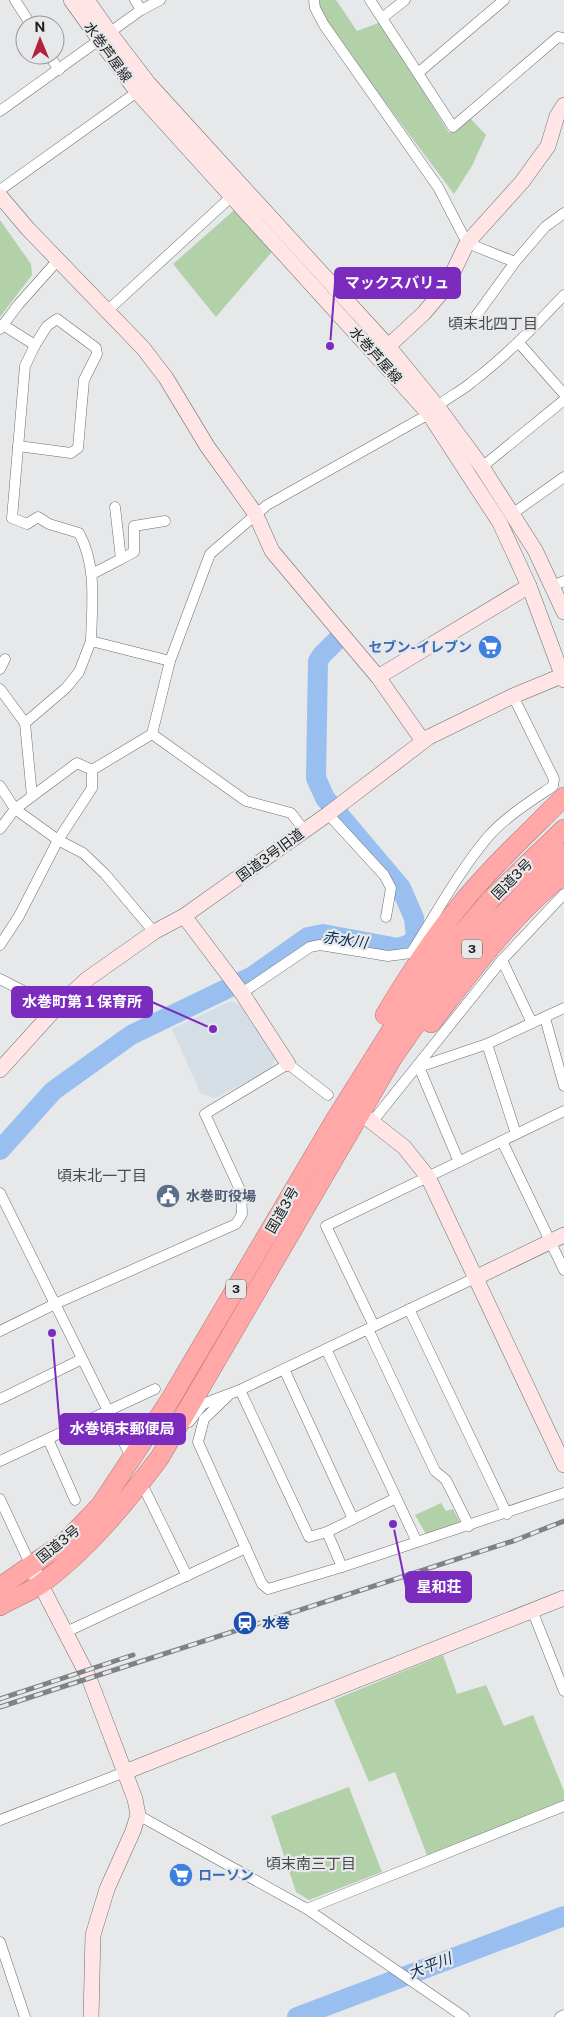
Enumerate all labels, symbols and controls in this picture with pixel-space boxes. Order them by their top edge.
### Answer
north arrow [15,15,65,65]
text: N [34,19,45,35]
street label: 水巻芦屋線 [81,19,135,85]
callout: マックスバリュ [335,268,460,298]
text: マックスバリュ [345,274,449,291]
district label: 頃末北四丁目 [448,315,538,332]
street label: 水巻芦屋線 [347,324,405,386]
supermarket icon: セブン-イレブン [477,634,503,660]
place label: セブン-イレブン [368,639,472,655]
street label: 国道3号旧道 [233,825,307,885]
street label: 国道3号 [488,855,536,903]
water label: 赤水川 [322,928,371,951]
road number: 3 [462,940,482,959]
callout: 水巻町第１保育所 [12,987,152,1017]
text: 水巻町第１保育所 [22,993,142,1010]
district label: 頃末北一丁目 [57,1167,147,1184]
public building icon: 水巻町役場 [155,1183,181,1209]
street label: 国道3号 [262,1184,302,1236]
place label: 水巻町役場 [186,1188,256,1204]
road number: 3 [226,1280,246,1298]
callout: 水巻頃末郵便局 [60,1414,185,1444]
text: 水巻頃末郵便局 [69,1420,175,1437]
street label: 国道3号 [33,1522,83,1566]
callout: 星和荘 [406,1572,471,1602]
text: 星和荘 [416,1578,462,1595]
station icon: 水巻 [232,1610,258,1636]
place label: 水巻 [262,1615,290,1631]
district label: 頃末南三丁目 [266,1855,356,1872]
supermarket icon: ローソン [168,1862,194,1888]
place label: ローソン [198,1867,254,1883]
water label: 大平川 [406,1949,456,1982]

